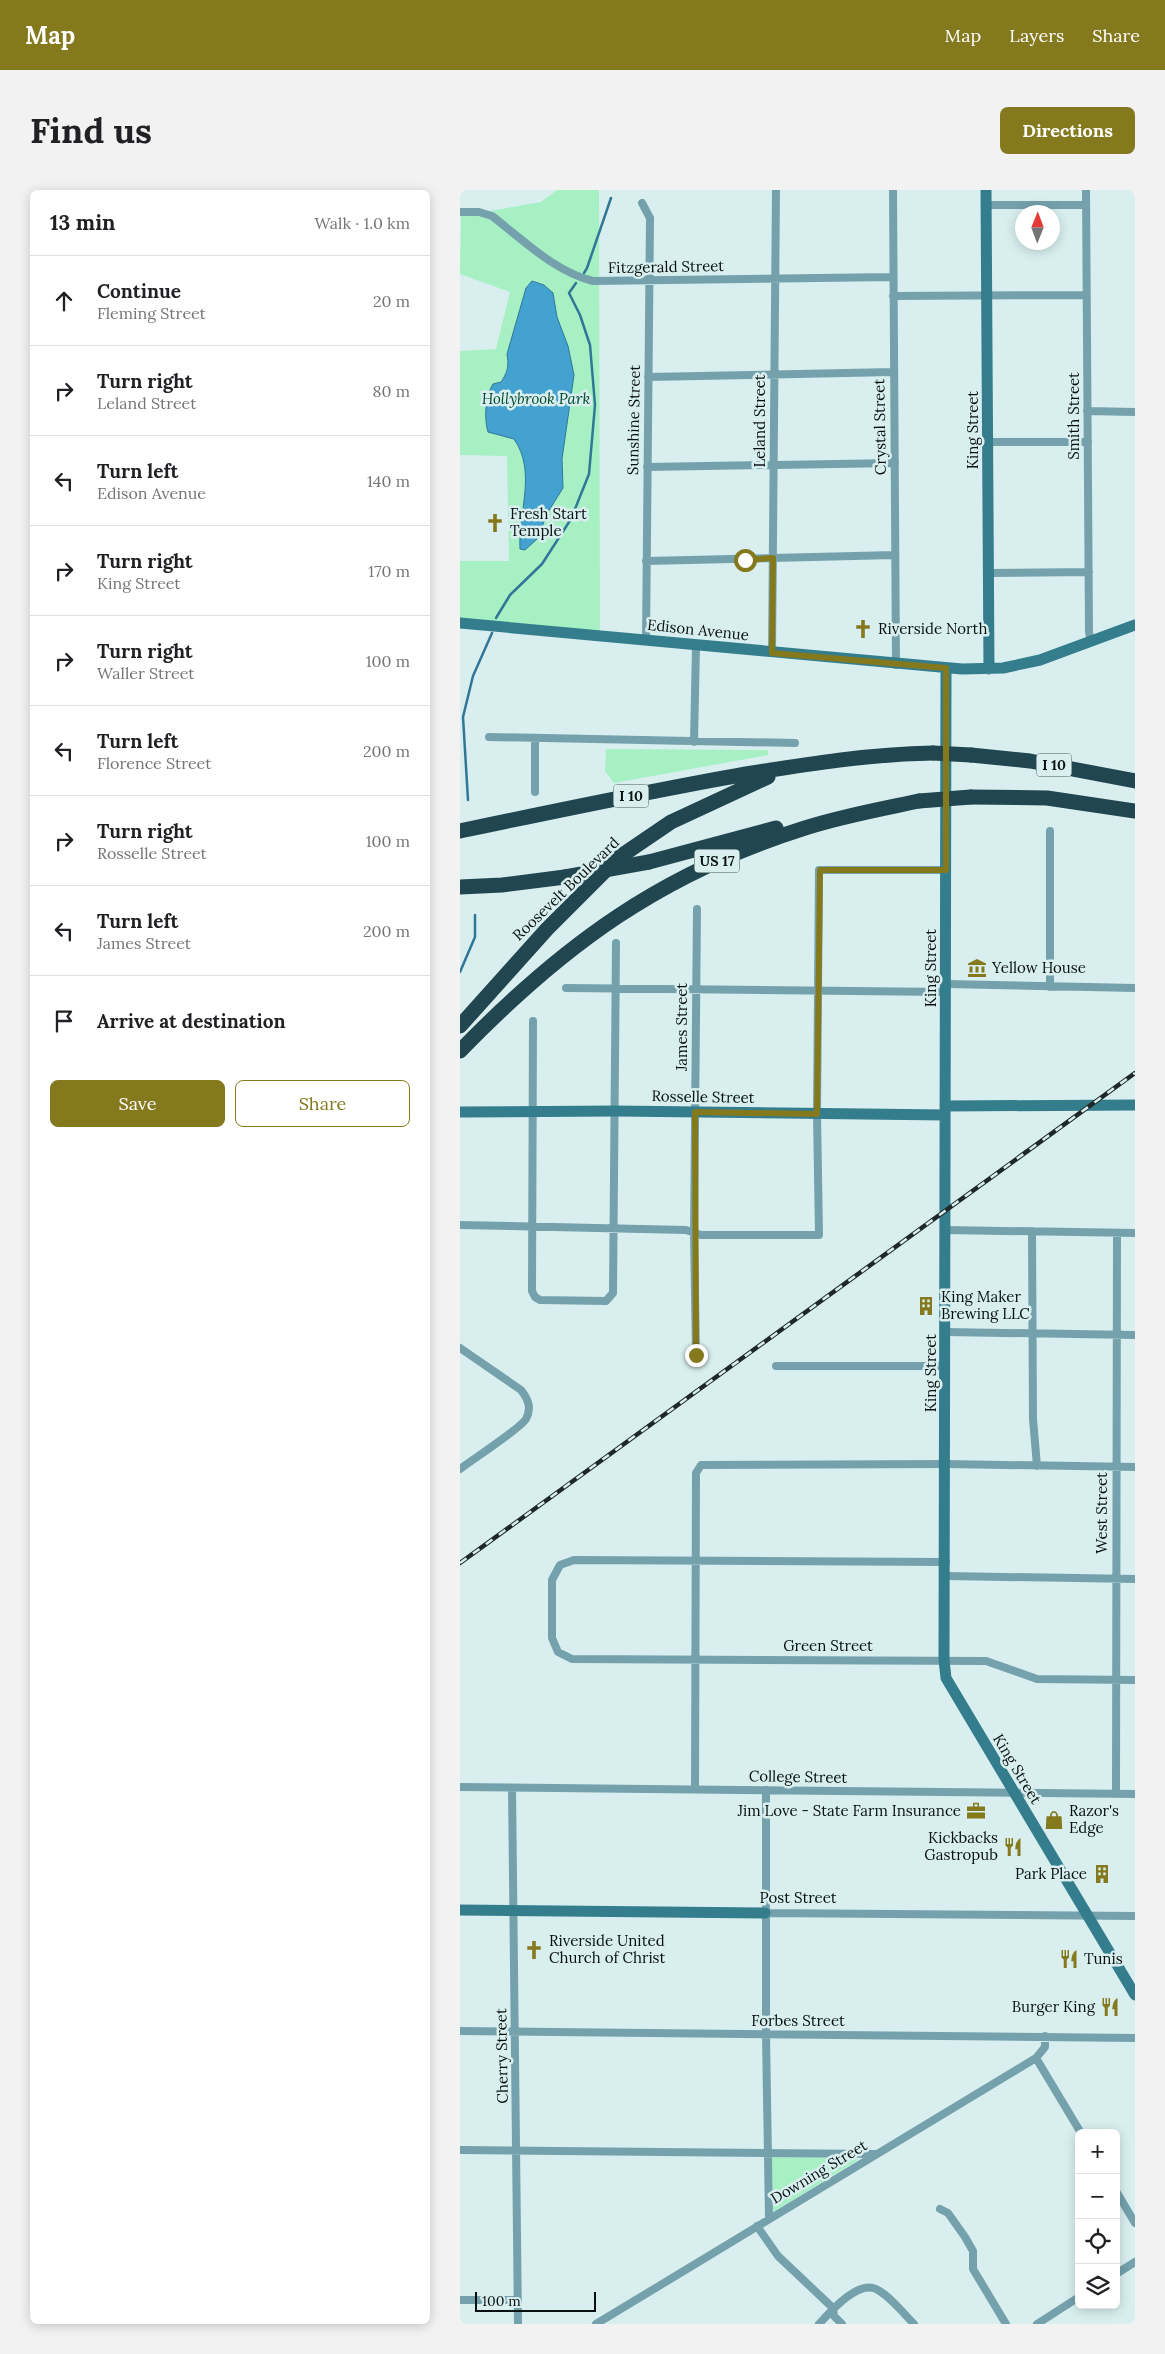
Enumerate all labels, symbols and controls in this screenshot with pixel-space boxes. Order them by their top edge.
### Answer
text: Map [25,20,75,51]
text: Map [945,24,981,47]
text: Layers [1009,24,1064,47]
text: Share [1092,24,1140,47]
button: Directions [1000,107,1135,154]
text: Find us [30,108,152,153]
north arrow [1015,205,1060,250]
text: 13 min [50,209,115,236]
text: Walk · 1.0 km [315,213,410,233]
street label: Fitzgerald Street [608,256,724,277]
text: Continue [97,279,181,303]
icon: ahead [50,287,78,315]
text: 20 m [373,291,410,311]
text: Fleming Street [97,303,206,323]
street label: Sunshine Street [623,364,644,475]
text: Turn right [97,369,193,393]
street label: Smith Street [1064,372,1083,460]
street label: Leland Street [750,374,769,468]
icon: right [50,377,78,405]
street label: Crystal Street [869,379,890,475]
text: 80 m [373,381,410,401]
park label: Hollybrook Park [482,389,590,408]
street label: King Street [963,391,982,469]
text: Leland Street [97,393,196,413]
text: Turn left [97,459,178,483]
icon: left [50,467,78,495]
text: 140 m [367,471,410,491]
text: Edison Avenue [97,483,206,503]
place label: Fresh Start Temple [510,504,587,540]
church icon: Fresh Start Temple [484,512,506,534]
text: Turn right [97,549,193,573]
route start [734,549,757,572]
icon: right [50,557,78,585]
text: 170 m [368,561,410,581]
text: King Street [97,573,181,593]
street label: Edison Avenue [646,615,750,644]
church icon: Riverside North [852,618,874,640]
place label: Riverside North [878,619,987,638]
text: Turn right [97,639,193,663]
icon: right [50,647,78,675]
text: 100 m [366,651,410,671]
text: Waller Street [97,663,194,683]
text: Turn left [97,729,178,753]
icon: left [50,737,78,765]
text: 200 m [363,741,410,761]
text: Florence Street [97,753,211,773]
road number: I 10 [1036,754,1072,776]
road number: I 10 [614,784,648,808]
text: Turn right [97,819,193,843]
icon: right [50,827,78,855]
text: 100 m [366,831,410,851]
street label: Roosevelt Boulevard [508,833,623,944]
text: Rosselle Street [97,843,207,863]
road number: US 17 [694,849,740,872]
text: Turn left [97,909,178,933]
icon: left [50,917,78,945]
text: 200 m [363,921,410,941]
street label: King Street [921,929,940,1007]
text: James Street [97,933,191,953]
museum icon: Yellow House [966,957,988,979]
place label: Yellow House [991,958,1086,977]
street label: James Street [672,983,691,1072]
icon: arrive [50,1007,78,1035]
text: Arrive at destination [97,1009,286,1033]
button: Save [50,1080,225,1127]
button: Share [235,1080,410,1127]
street label: Rosselle Street [651,1086,755,1107]
place label: King Maker Brewing LLC [941,1287,1030,1323]
building icon: King Maker Brewing LLC [915,1295,937,1317]
street label: King Street [921,1334,940,1412]
route end [685,1344,708,1367]
street label: West Street [1092,1472,1111,1554]
street label: Green Street [783,1636,873,1655]
street label: King Street [989,1730,1046,1807]
street label: College Street [749,1766,848,1787]
office icon: Jim Love - State Farm Insurance [965,1800,987,1822]
place label: Jim Love - State Farm Insurance [736,1801,961,1820]
place label: Razor's Edge [1069,1801,1119,1837]
shop icon: Razor's Edge [1043,1809,1065,1831]
place label: Kickbacks Gastropub [924,1828,998,1864]
restaurant icon: Kickbacks Gastropub [1002,1836,1024,1858]
building icon: Park Place [1091,1863,1113,1885]
place label: Park Place [1015,1864,1087,1883]
street label: Post Street [760,1888,837,1907]
place label: Riverside United Church of Christ [549,1931,666,1967]
church icon: Riverside United Church of Christ [523,1939,545,1961]
restaurant icon: Tunis [1058,1948,1080,1970]
place label: Tunis [1084,1949,1123,1968]
restaurant icon: Burger King [1099,1996,1121,2018]
place label: Burger King [1012,1997,1096,2016]
street label: Cherry Street [491,2008,512,2104]
street label: Forbes Street [751,2011,845,2030]
map controls [1075,2129,1120,2309]
button: + [1075,2129,1120,2174]
street label: Downing Street [767,2135,871,2208]
button: − [1075,2174,1120,2219]
button: locate [1075,2219,1120,2264]
button: layers [1075,2264,1120,2309]
scale bar [475,2289,596,2312]
text: 100 m [482,2292,521,2310]

